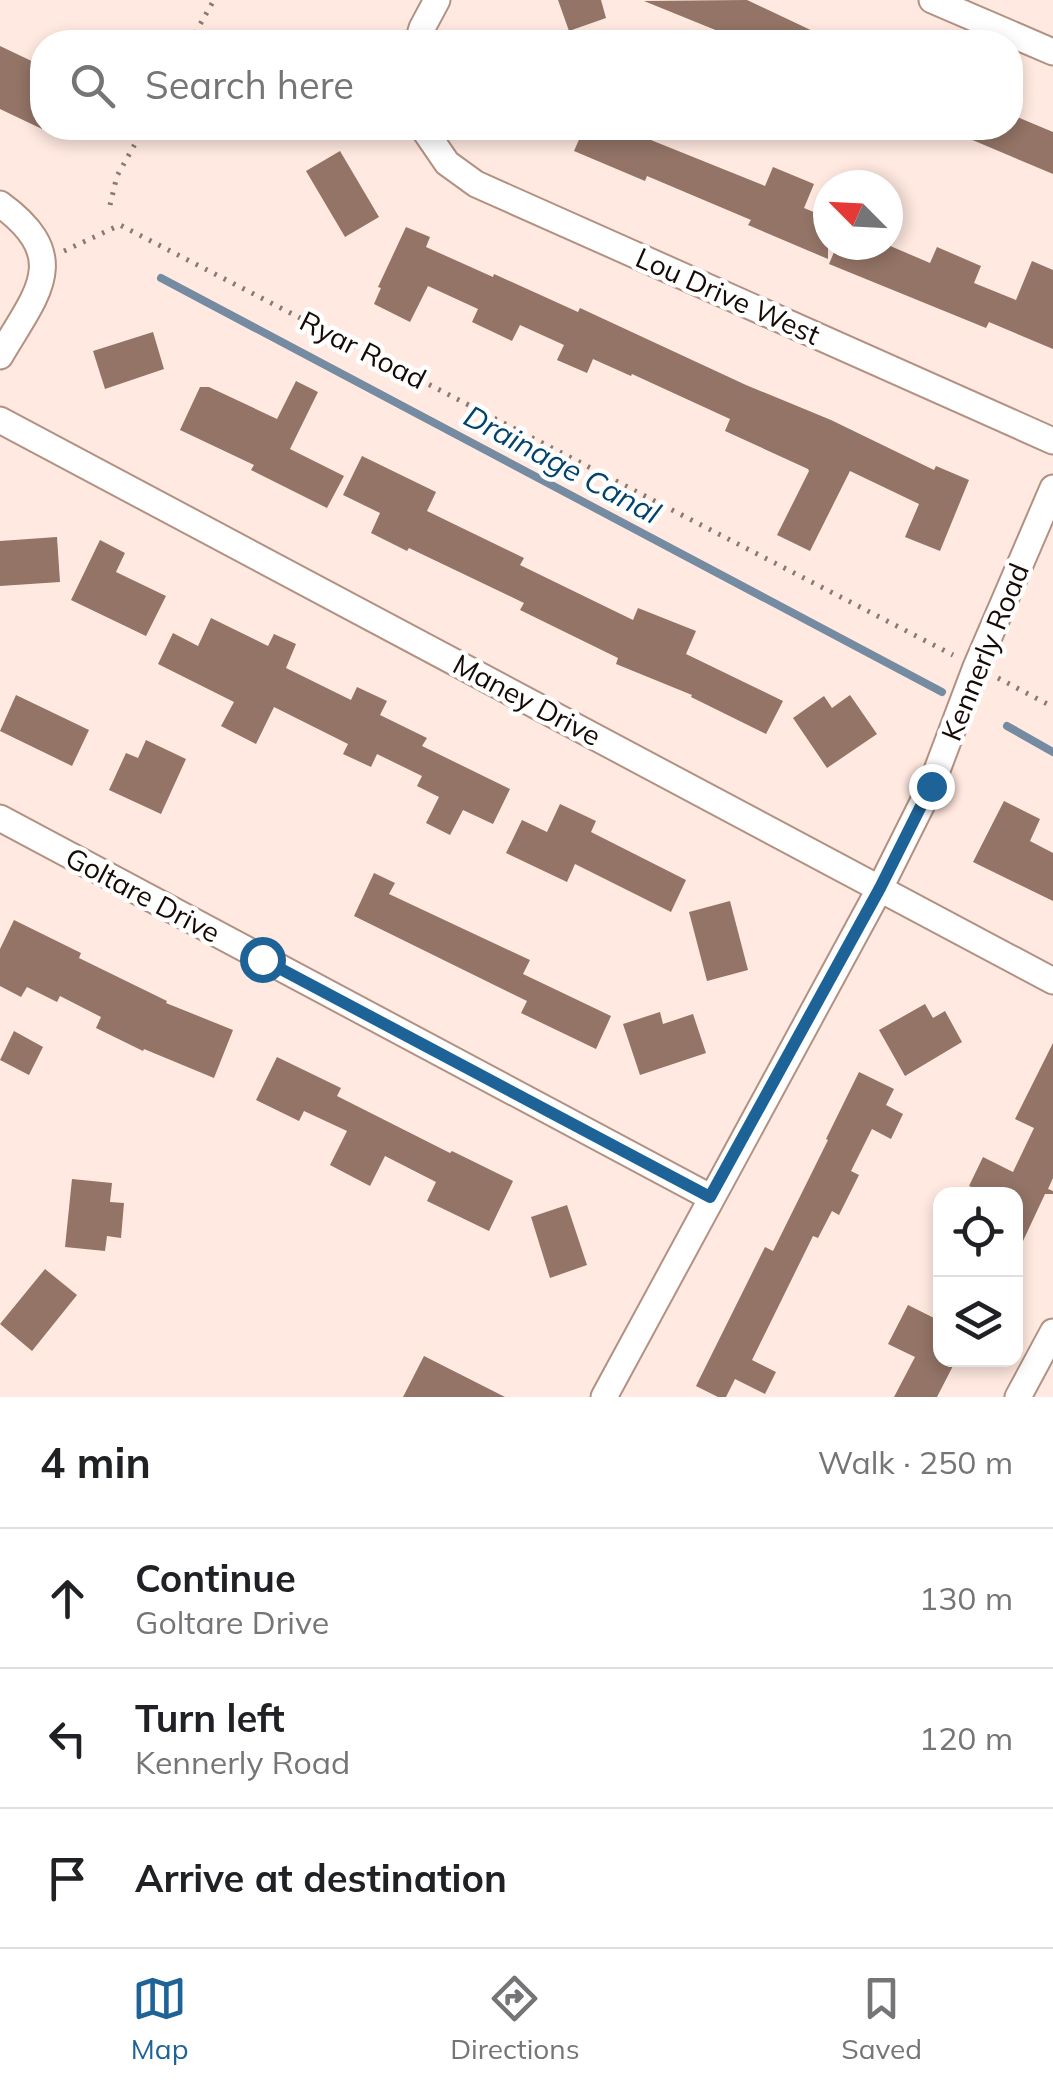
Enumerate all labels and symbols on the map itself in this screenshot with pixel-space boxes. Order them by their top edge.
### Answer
north arrow [813,170,903,260]
street label: Lou Drive West [631,239,826,352]
street label: Ryar Road [294,303,432,396]
water label: Drainage Canal [458,396,668,532]
street label: Kennerly Road [933,558,1036,746]
street label: Maney Drive [447,646,607,753]
route end [909,764,955,810]
street label: Goltare Drive [60,839,226,950]
route start [240,937,286,983]

